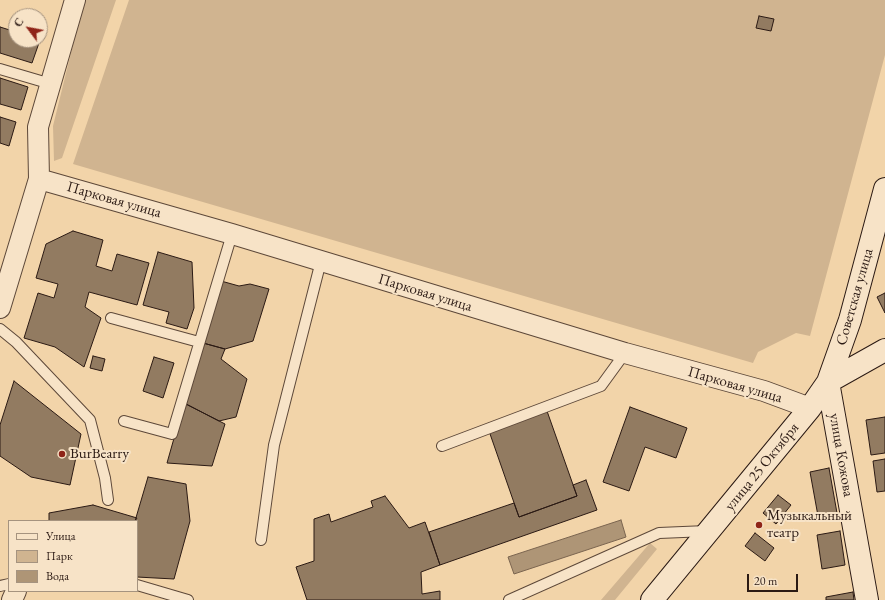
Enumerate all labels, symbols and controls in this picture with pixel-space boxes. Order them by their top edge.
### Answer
north arrow [8,8,48,48]
text: С [11,15,27,29]
street label: Парковая улица [65,178,163,222]
street label: Советская улица [833,246,877,348]
street label: Парковая улица [376,270,474,316]
street label: Парковая улица [686,363,784,407]
street label: улица Кожова [825,412,857,498]
street label: улица 25 Октября [721,419,803,515]
place label: BurBearry [70,445,129,463]
marker: BurBearry [57,449,67,459]
place label: Музыкальный театр [767,507,852,542]
legend [8,520,138,592]
marker: Музыкальный театр [754,520,764,530]
text: Улица [46,528,76,544]
text: Парк [46,548,73,564]
scale bar [749,566,800,592]
text: Вода [46,568,69,584]
text: 20 m [754,573,777,589]

